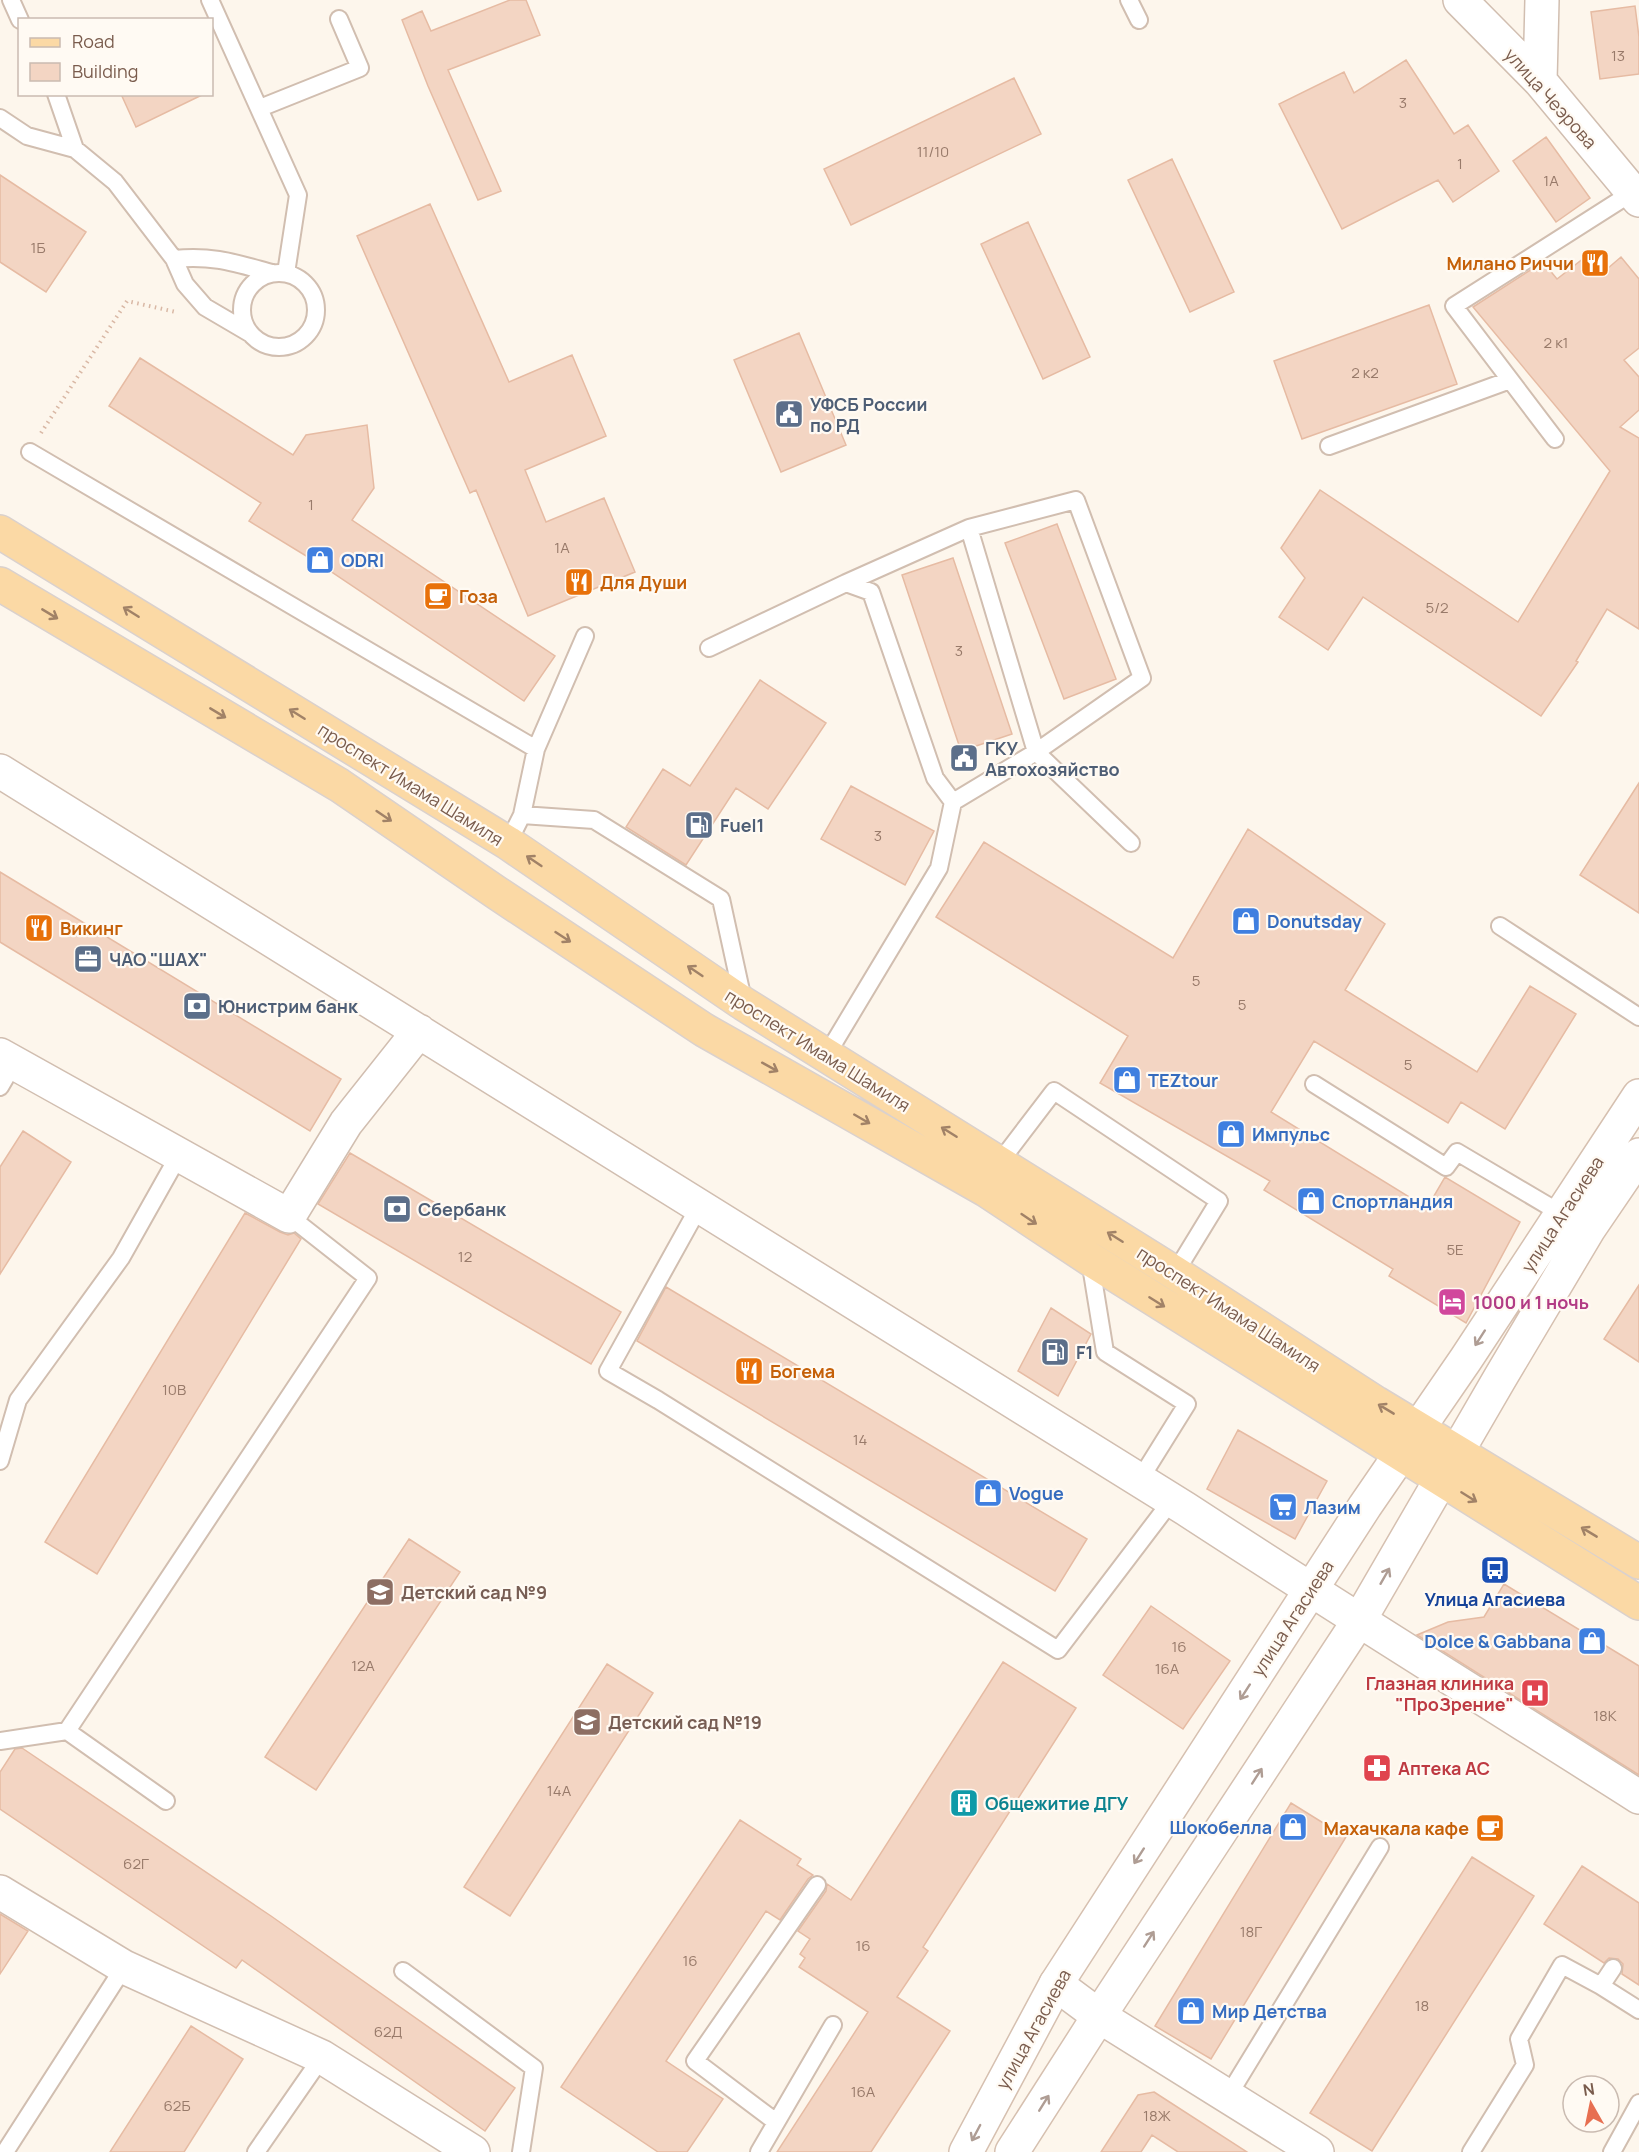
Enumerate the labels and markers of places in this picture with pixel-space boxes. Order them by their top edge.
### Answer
restaurant icon: Милано Риччи [1579,247,1611,279]
place label: Милано Риччи [1446,251,1574,275]
place label: УФСБ России по РД [810,392,927,437]
public building icon: УФСБ России по РД [773,398,805,430]
shop icon: ODRI [304,544,336,576]
place label: ODRI [341,548,384,572]
restaurant icon: Для Души [563,566,595,598]
place label: Для Души [600,570,687,594]
cafe icon: Гоза [422,580,454,612]
place label: Гоза [459,584,498,608]
place label: ГКУ Автохозяйство [985,736,1120,781]
public building icon: ГКУ Автохозяйство [948,742,980,774]
fuel station icon: Fuel1 [683,809,715,841]
place label: Fuel1 [720,813,764,837]
shop icon: Donutsday [1230,905,1262,937]
place label: Donutsday [1267,909,1362,933]
restaurant icon: Викинг [23,912,55,944]
place label: Викинг [60,916,123,940]
office icon: ЧАО "ШАХ" [72,943,104,975]
place label: ЧАО "ШАХ" [109,947,208,971]
bank icon: Юнистрим банк [181,990,213,1022]
place label: Юнистрим банк [218,994,359,1018]
shop icon: TEZtour [1111,1064,1143,1096]
place label: TEZtour [1148,1068,1218,1092]
shop icon: Импульс [1215,1118,1247,1150]
place label: Импульс [1252,1122,1330,1146]
shop icon: Спортландия [1295,1185,1327,1217]
place label: Спортландия [1332,1189,1453,1213]
bank icon: Сбербанк [381,1193,413,1225]
place label: Сбербанк [418,1197,507,1221]
hotel icon: 1000 и 1 ночь [1436,1286,1468,1318]
place label: 1000 и 1 ночь [1473,1290,1589,1314]
fuel station icon: F1 [1039,1336,1071,1368]
place label: F1 [1076,1340,1093,1364]
restaurant icon: Богема [733,1355,765,1387]
place label: Богема [770,1359,835,1383]
shop icon: Vogue [972,1477,1004,1509]
place label: Vogue [1009,1481,1064,1505]
supermarket icon: Лазим [1267,1491,1299,1523]
place label: Лазим [1304,1495,1361,1519]
bus stop icon: Улица Агасиева [1479,1554,1511,1586]
school or university icon: Детский сад №9 [364,1576,396,1608]
place label: Детский сад №9 [401,1580,547,1604]
place label: Улица Агасиева [1425,1587,1566,1611]
shop icon: Dolce & Gabbana [1576,1625,1608,1657]
place label: Dolce & Gabbana [1424,1629,1571,1653]
place label: Глазная клиника "ПроЗрение" [1366,1671,1514,1716]
hospital icon: Глазная клиника "ПроЗрение" [1519,1677,1551,1709]
school or university icon: Детский сад №19 [571,1706,603,1738]
place label: Детский сад №19 [608,1710,762,1734]
pharmacy icon: Аптека АС [1361,1752,1393,1784]
place label: Аптека АС [1398,1756,1490,1780]
building icon: Общежитие ДГУ [948,1787,980,1819]
place label: Общежитие ДГУ [985,1791,1129,1815]
shop icon: Шокобелла [1277,1811,1309,1843]
cafe icon: Махачкала кафе [1474,1812,1506,1844]
place label: Шокобелла [1169,1815,1272,1839]
place label: Махачкала кафе [1324,1816,1469,1840]
shop icon: Мир Детства [1175,1995,1207,2027]
place label: Мир Детства [1212,1999,1327,2023]

